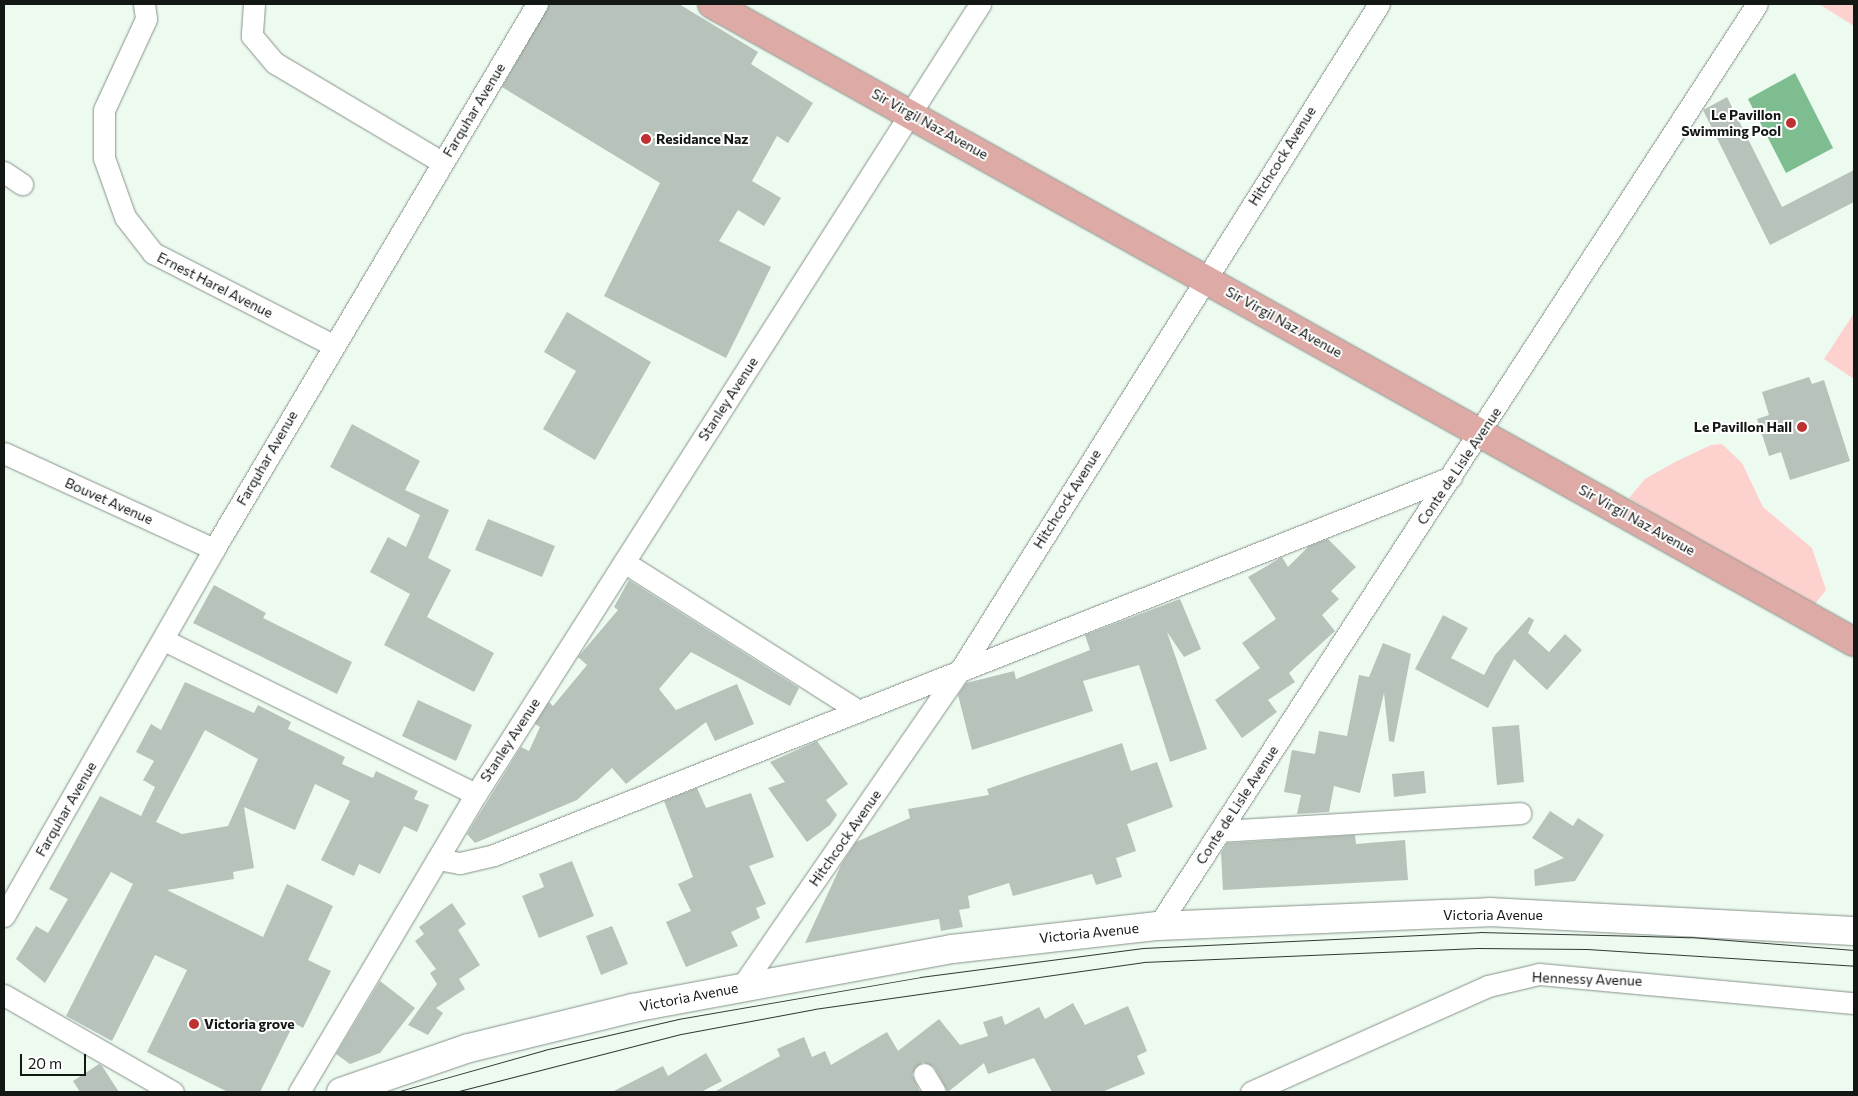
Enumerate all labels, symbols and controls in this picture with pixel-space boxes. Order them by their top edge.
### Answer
street label: Farquhar Avenue [439,60,509,160]
street label: Sir Virgil Naz Avenue [869,85,991,163]
street label: Hitchcock Avenue [1245,103,1319,209]
place label: Le Pavillon Swimming Pool [1681,107,1781,140]
marker: Le Pavillon Swimming Pool [1785,117,1797,129]
place label: Residance Naz [656,131,749,147]
marker: Residance Naz [640,133,652,145]
street label: Ernest Harel Avenue [154,249,276,321]
street label: Sir Virgil Naz Avenue [1223,283,1345,361]
street label: Stanley Avenue [695,354,761,444]
street label: Conte de Lisle Avenue [1413,404,1505,528]
street label: Farquhar Avenue [233,408,301,508]
place label: Le Pavillon Hall [1694,419,1792,435]
marker: Le Pavillon Hall [1796,421,1808,433]
street label: Hitchcock Avenue [1030,446,1104,552]
street label: Bouvet Avenue [62,474,156,528]
street label: Sir Virgil Naz Avenue [1576,481,1698,559]
street label: Stanley Avenue [477,695,543,785]
street label: Conte de Lisle Avenue [1192,743,1282,867]
street label: Farquhar Avenue [32,759,100,859]
street label: Hitchcock Avenue [805,787,885,889]
street label: Victoria Avenue [1443,907,1543,923]
street label: Victoria Avenue [1038,919,1140,947]
street label: Hennessy Avenue [1531,969,1643,989]
street label: Victoria Avenue [638,979,740,1015]
place label: Victoria grove [204,1016,295,1032]
marker: Victoria grove [188,1018,200,1030]
scale bar [22,1044,89,1076]
text: 20 m [28,1054,62,1072]

